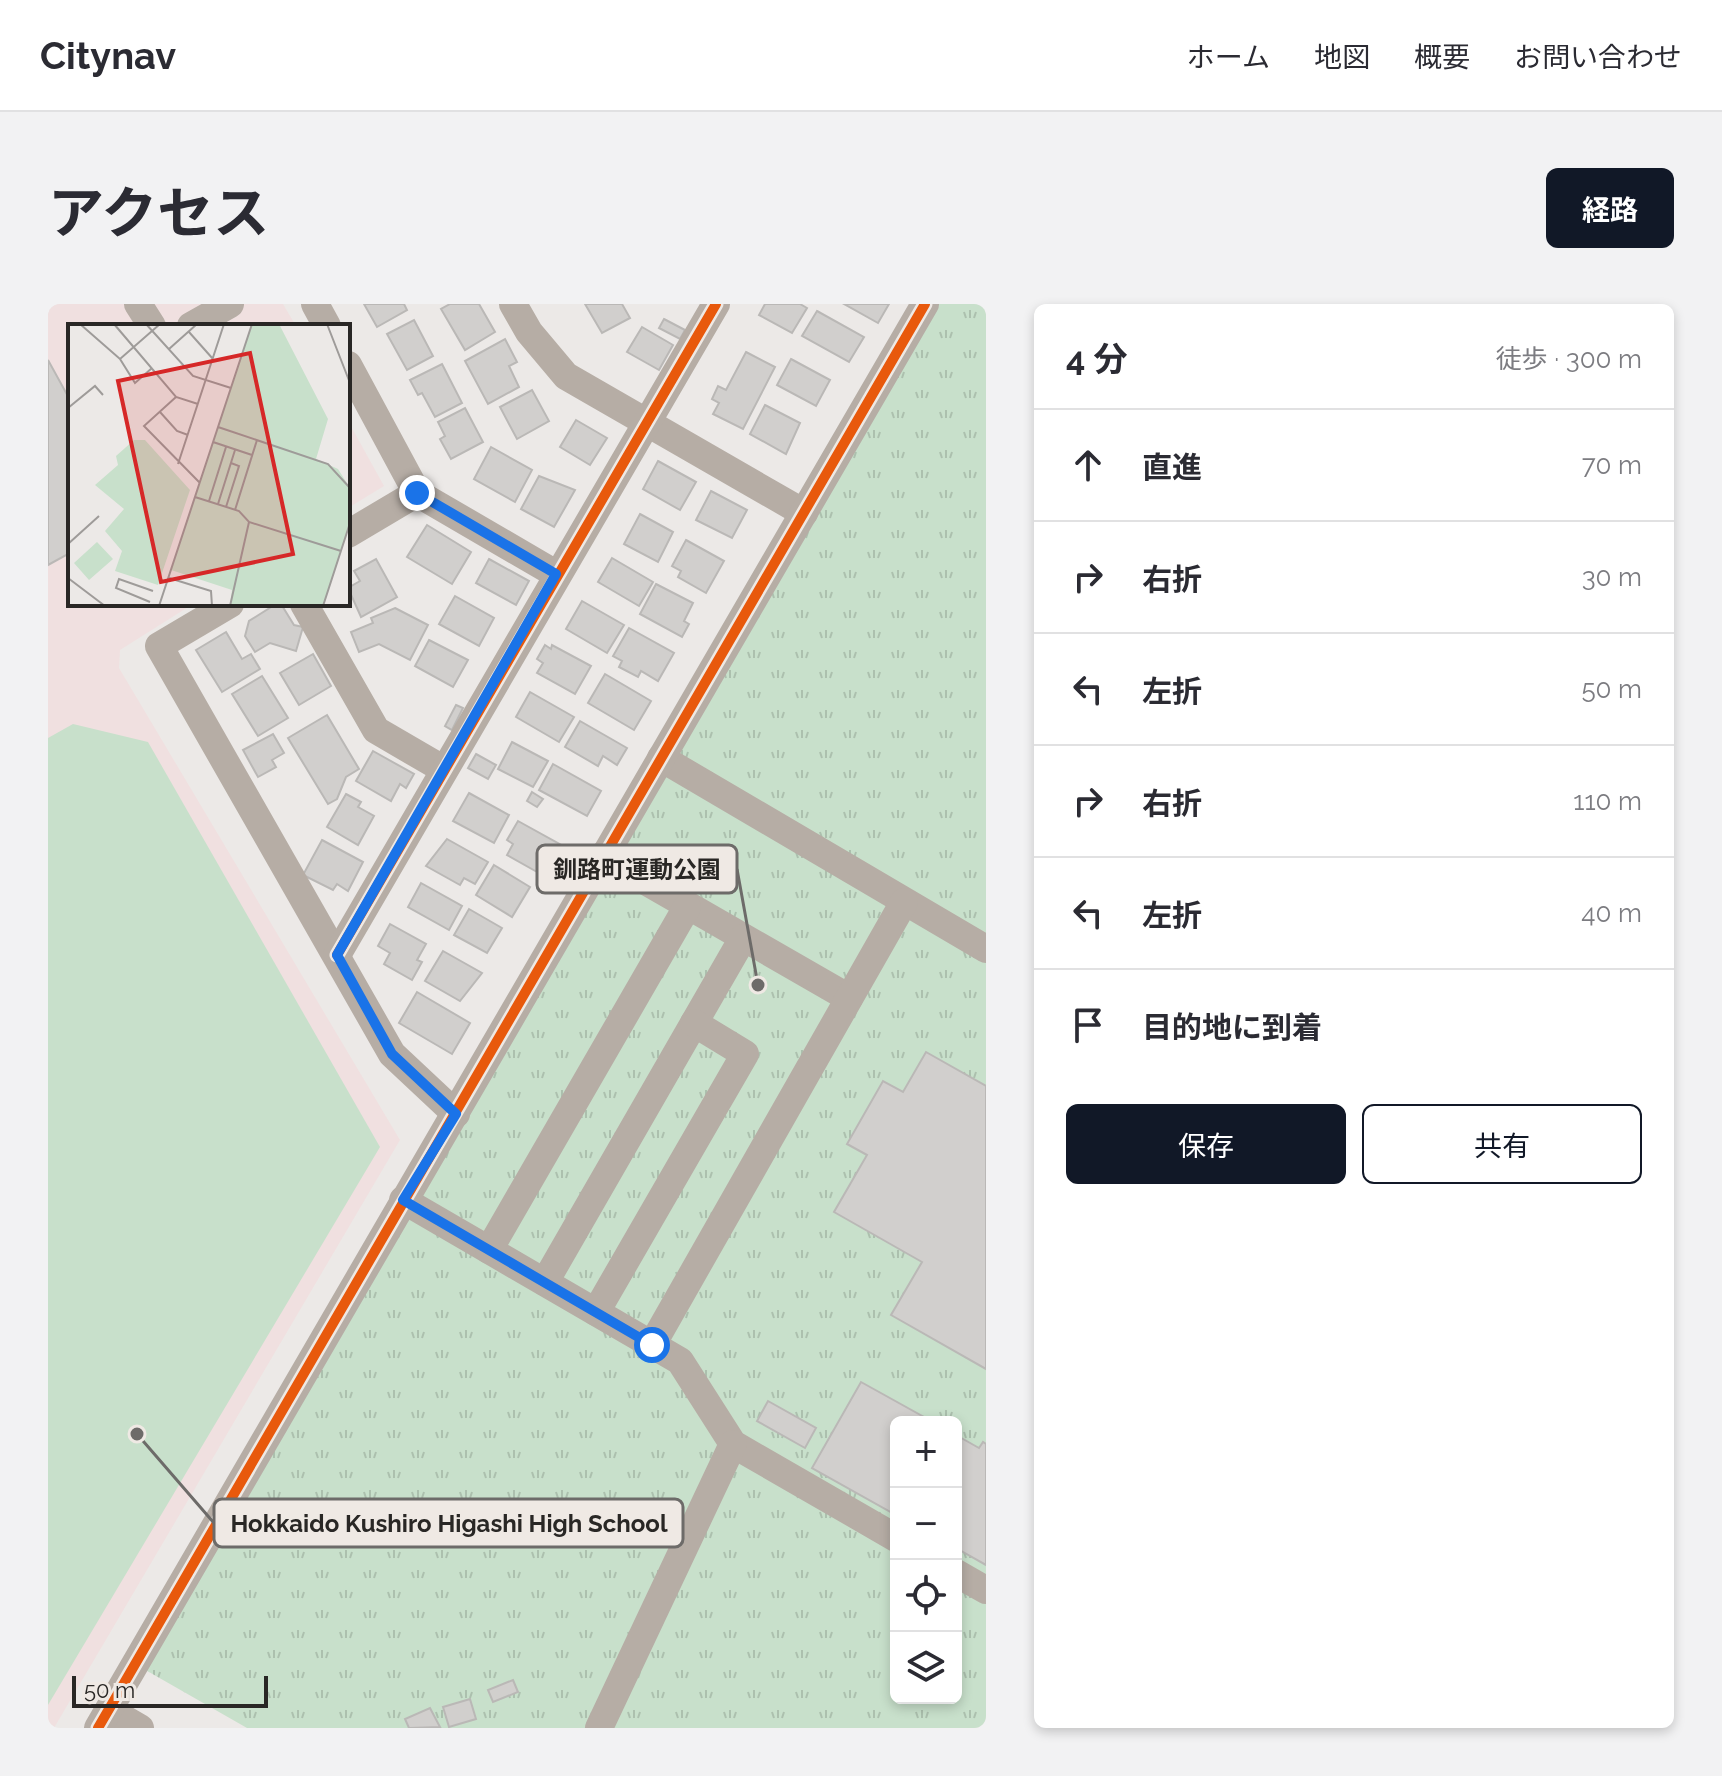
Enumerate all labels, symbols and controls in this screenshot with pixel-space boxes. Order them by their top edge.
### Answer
text: Citynav [40,33,176,78]
text: ホーム [1187,41,1270,74]
text: 地図 [1314,41,1370,74]
text: 概要 [1414,41,1470,74]
text: お問い合わせ [1514,41,1682,74]
button: 経路 [1546,168,1674,248]
text: アクセス [48,180,269,246]
inset map [68,324,350,606]
text: 4 分 [1066,339,1128,379]
text: 徒歩 · 300 m [1496,344,1642,374]
icon: ahead [1066,443,1110,487]
text: 直進 [1142,450,1202,485]
text: 70 m [1582,450,1642,480]
route end [399,475,435,511]
icon: right [1066,555,1110,599]
text: 右折 [1142,562,1202,597]
text: 30 m [1582,562,1642,592]
icon: left [1066,667,1110,711]
text: 左折 [1142,674,1202,709]
text: 50 m [1581,674,1642,704]
icon: right [1066,779,1110,823]
text: 右折 [1142,786,1202,821]
text: 110 m [1573,786,1642,816]
callout: 釧路町運動公園 [537,845,737,893]
text: 釧路町運動公園 [553,855,721,884]
icon: left [1066,891,1110,935]
text: 左折 [1142,898,1202,933]
text: 40 m [1581,898,1642,928]
icon: arrive [1066,1003,1110,1047]
text: 目的地に到着 [1142,1010,1322,1045]
button: 保存 [1066,1104,1346,1184]
button: 共有 [1362,1104,1642,1184]
route start [634,1327,670,1363]
map controls [890,1416,962,1704]
button: + [890,1416,962,1488]
button: − [890,1488,962,1560]
callout: Hokkaido Kushiro Higashi High School [214,1499,683,1547]
text: Hokkaido Kushiro Higashi High School [230,1509,668,1538]
button: locate [890,1560,962,1632]
button: layers [890,1632,962,1704]
scale bar [72,1672,268,1708]
text: 50 m [84,1677,135,1703]

